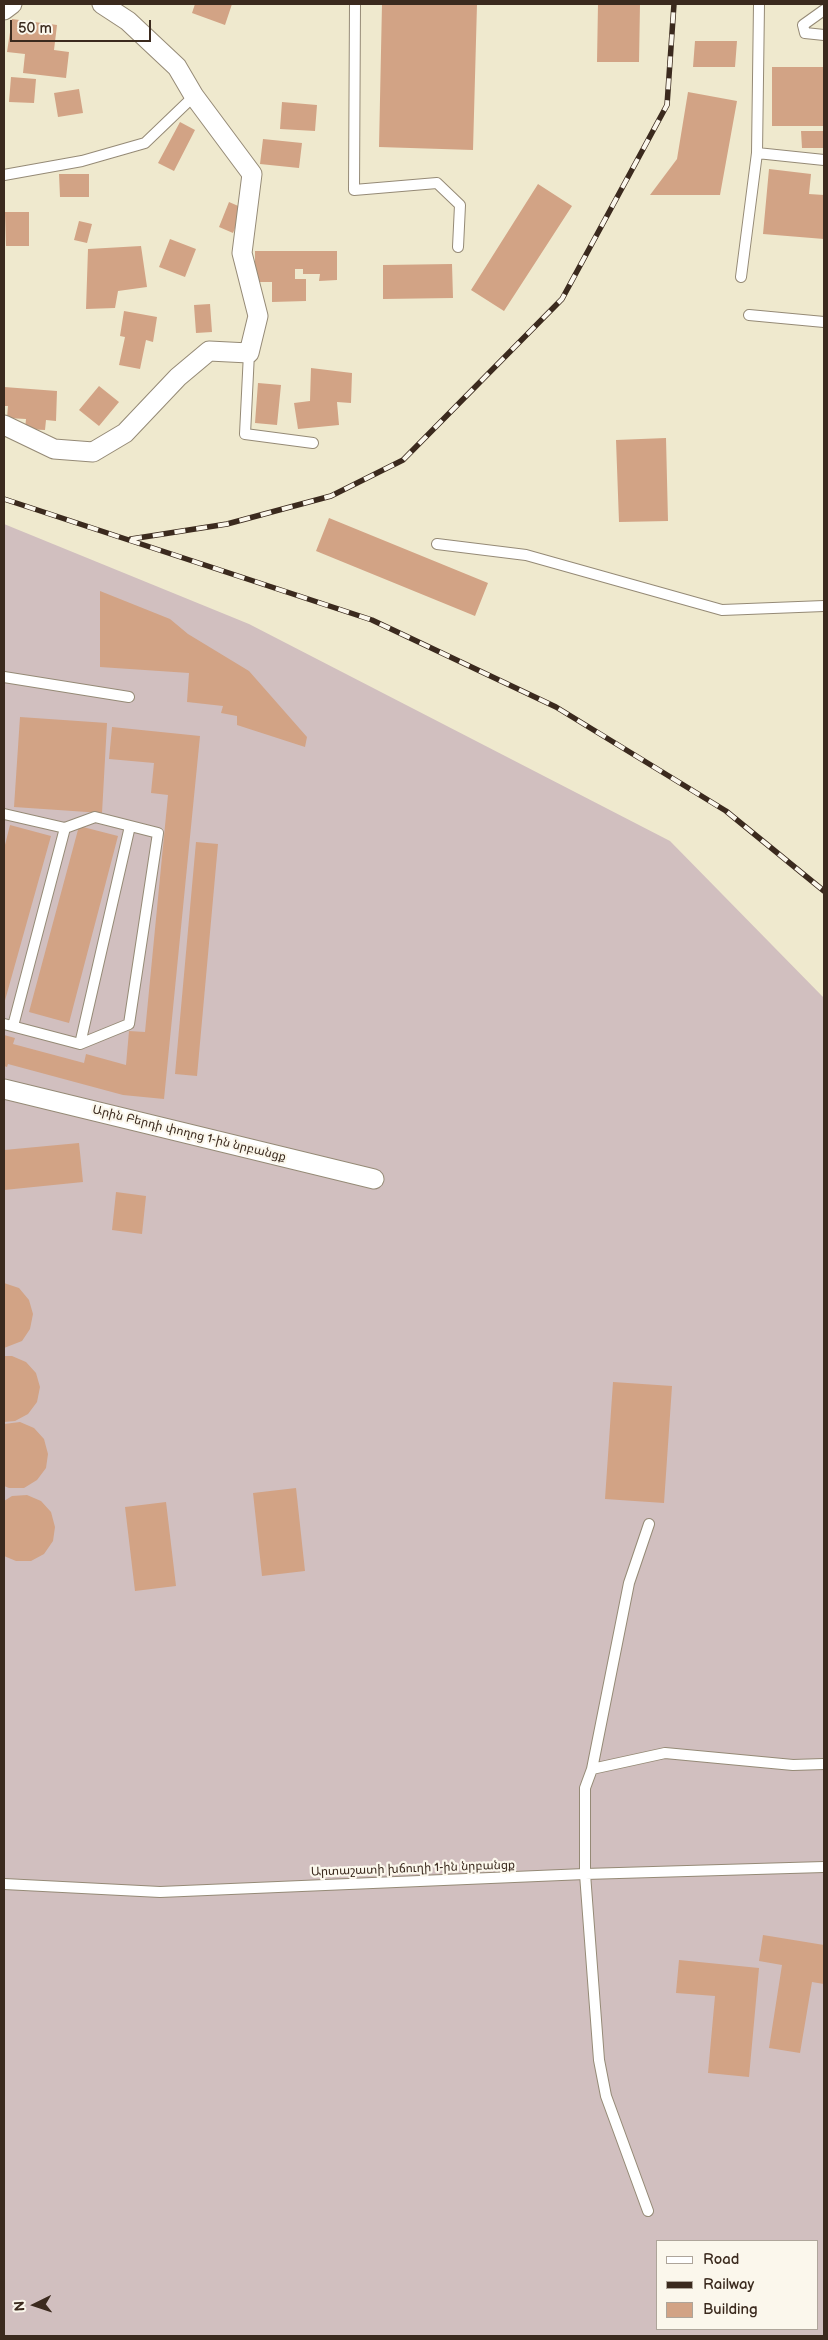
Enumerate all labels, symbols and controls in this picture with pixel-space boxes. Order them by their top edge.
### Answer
scale bar [12,10,154,42]
text: 50 m [18,19,52,38]
street label: Արին Բերդի փողոց 1-ին նրբանցք [91,1103,287,1165]
street label: Արտաշատի խճուղի 1-ին նրբանցք [311,1858,515,1880]
legend [656,2240,818,2330]
text: Road [703,2250,739,2269]
text: Railway [703,2275,754,2294]
north arrow [10,2280,60,2330]
text: N [11,2300,28,2312]
text: Building [703,2300,758,2319]

